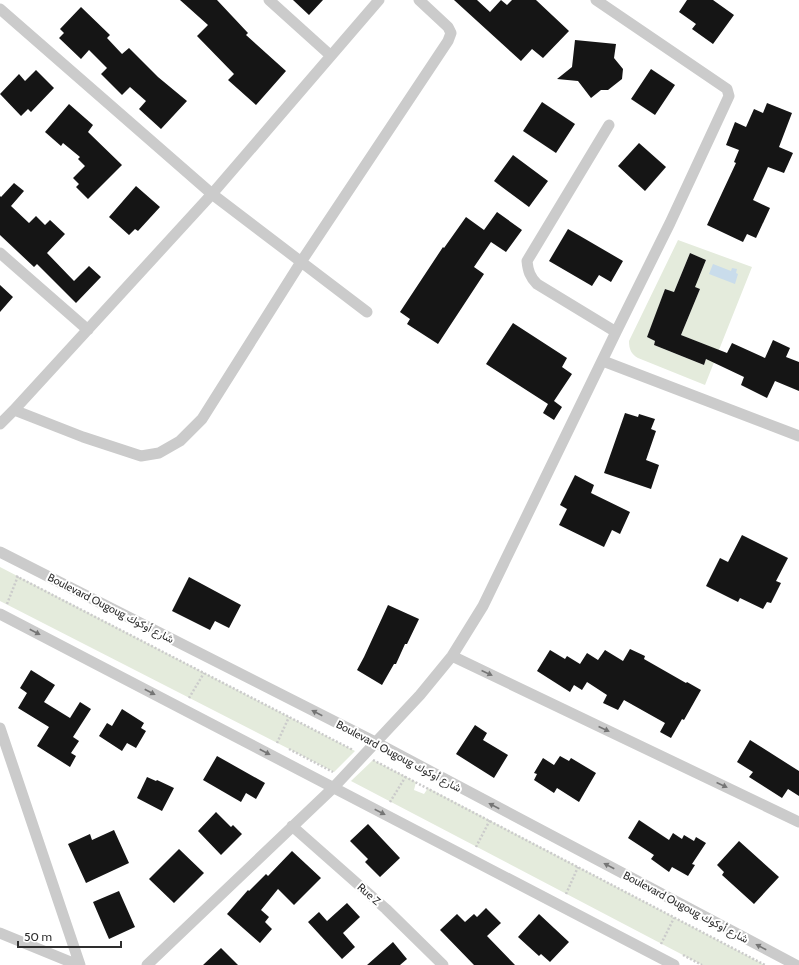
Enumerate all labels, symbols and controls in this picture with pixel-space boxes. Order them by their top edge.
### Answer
street label: Boulevard Ougoug شارع أوكوك [45,570,177,647]
one-way arrow [29,629,40,635]
one-way arrow [481,670,493,676]
one-way arrow [144,689,156,695]
one-way arrow [311,710,323,716]
street label: Boulevard Ougoug شارع أوكوك [333,717,464,796]
one-way arrow [599,726,610,732]
one-way arrow [259,749,271,756]
one-way arrow [716,782,727,788]
one-way arrow [489,802,500,809]
one-way arrow [374,809,386,816]
one-way arrow [603,863,615,870]
street label: Boulevard Ougoug شارع أوكوك [620,868,751,947]
street label: Rue Z [354,880,384,908]
scale bar [18,923,121,949]
text: 50 m [24,929,52,944]
one-way arrow [756,943,767,950]

